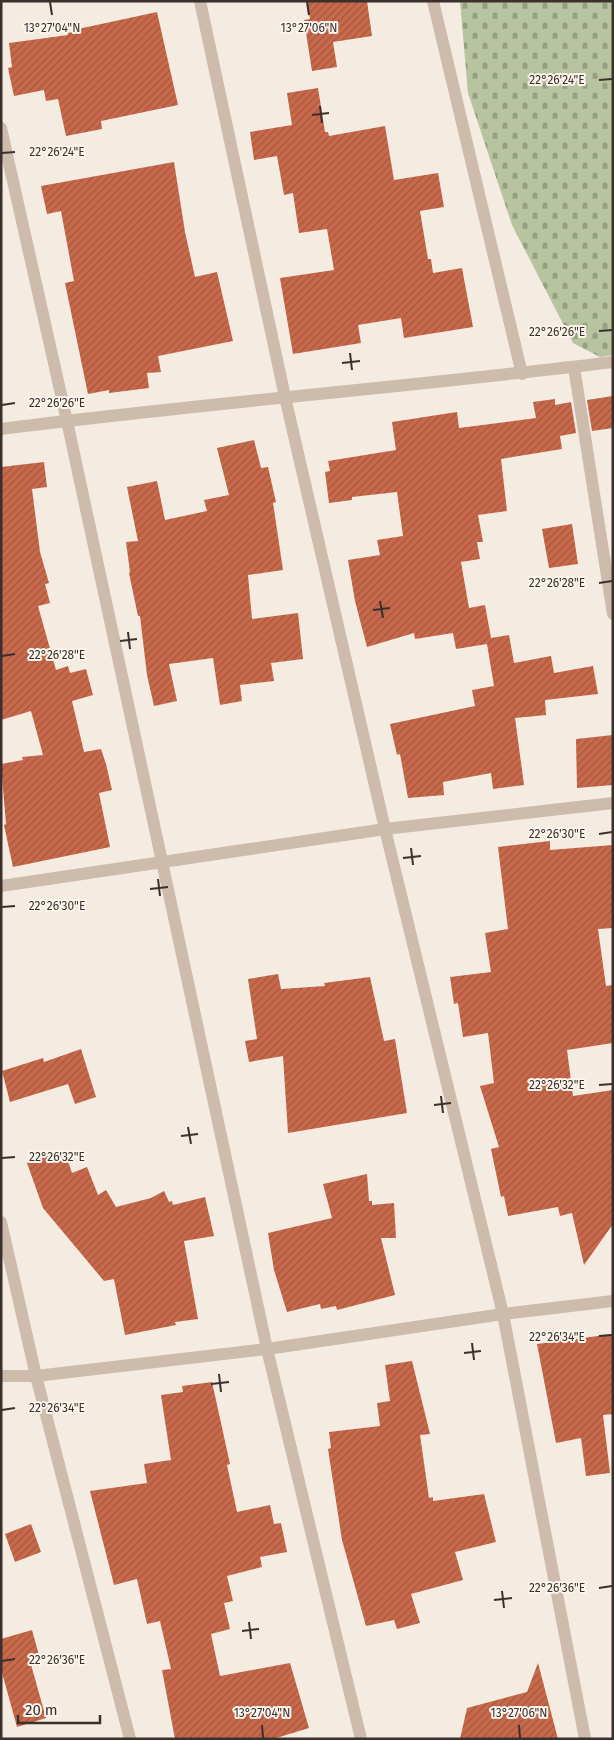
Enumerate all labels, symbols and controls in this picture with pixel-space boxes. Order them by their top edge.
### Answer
text: 13°27'04"N [24,21,80,35]
text: 13°27'06"N [280,21,338,35]
text: 22°26'24"E [529,73,585,87]
text: 22°26'24"E [29,145,85,159]
text: 22°26'26"E [529,325,585,339]
text: 22°26'26"E [29,396,85,410]
text: 22°26'28"E [529,576,585,590]
text: 22°26'28"E [29,648,85,662]
text: 22°26'30"E [529,827,585,841]
text: 22°26'30"E [29,899,85,913]
text: 22°26'32"E [529,1078,585,1092]
text: 22°26'32"E [29,1150,85,1164]
text: 22°26'34"E [529,1330,585,1344]
text: 22°26'34"E [29,1401,85,1415]
text: 22°26'36"E [529,1581,585,1595]
text: 22°26'36"E [29,1653,85,1667]
scale bar [18,1692,100,1724]
text: 20 m [25,1701,58,1719]
text: 13°27'04"N [234,1706,290,1720]
text: 13°27'06"N [490,1706,548,1720]

